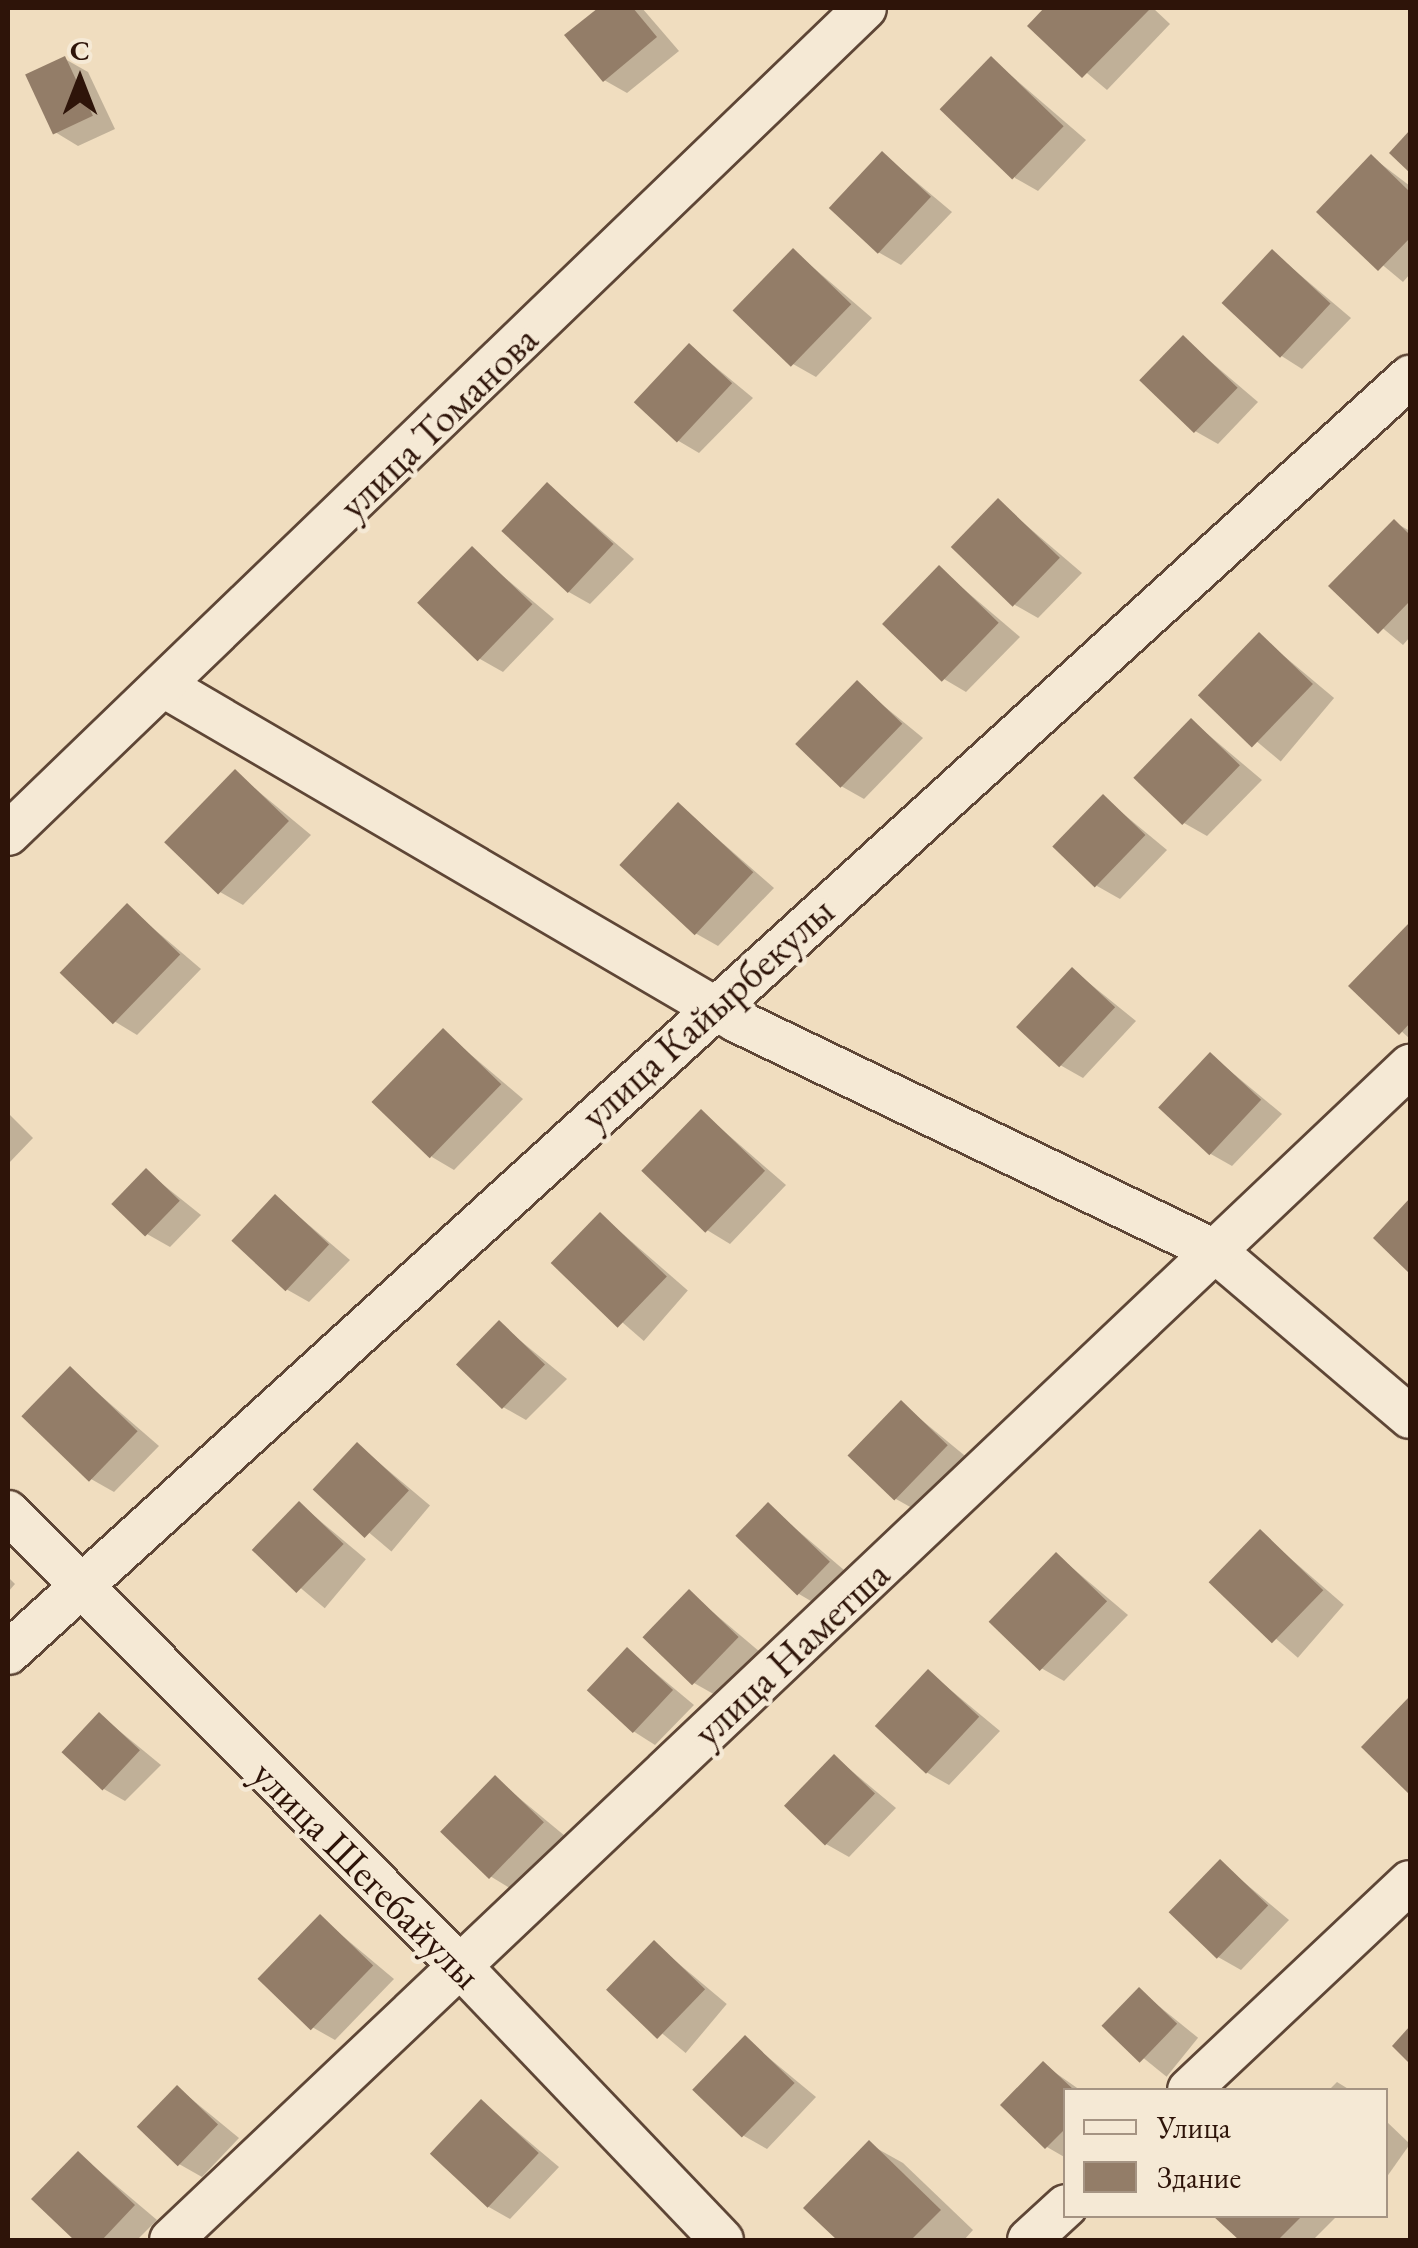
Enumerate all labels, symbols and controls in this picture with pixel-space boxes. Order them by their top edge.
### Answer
north arrow [30,30,130,130]
text: С [70,32,90,68]
street label: улица Томанова [329,315,547,529]
street label: улица Кайырбекулы [571,887,843,1139]
street label: улица Наметша [683,1550,899,1756]
street label: улица Шегебайулы [243,1750,491,1998]
legend [1063,2088,1388,2218]
text: Улица [1157,2108,1231,2147]
text: Здание [1157,2158,1241,2197]

